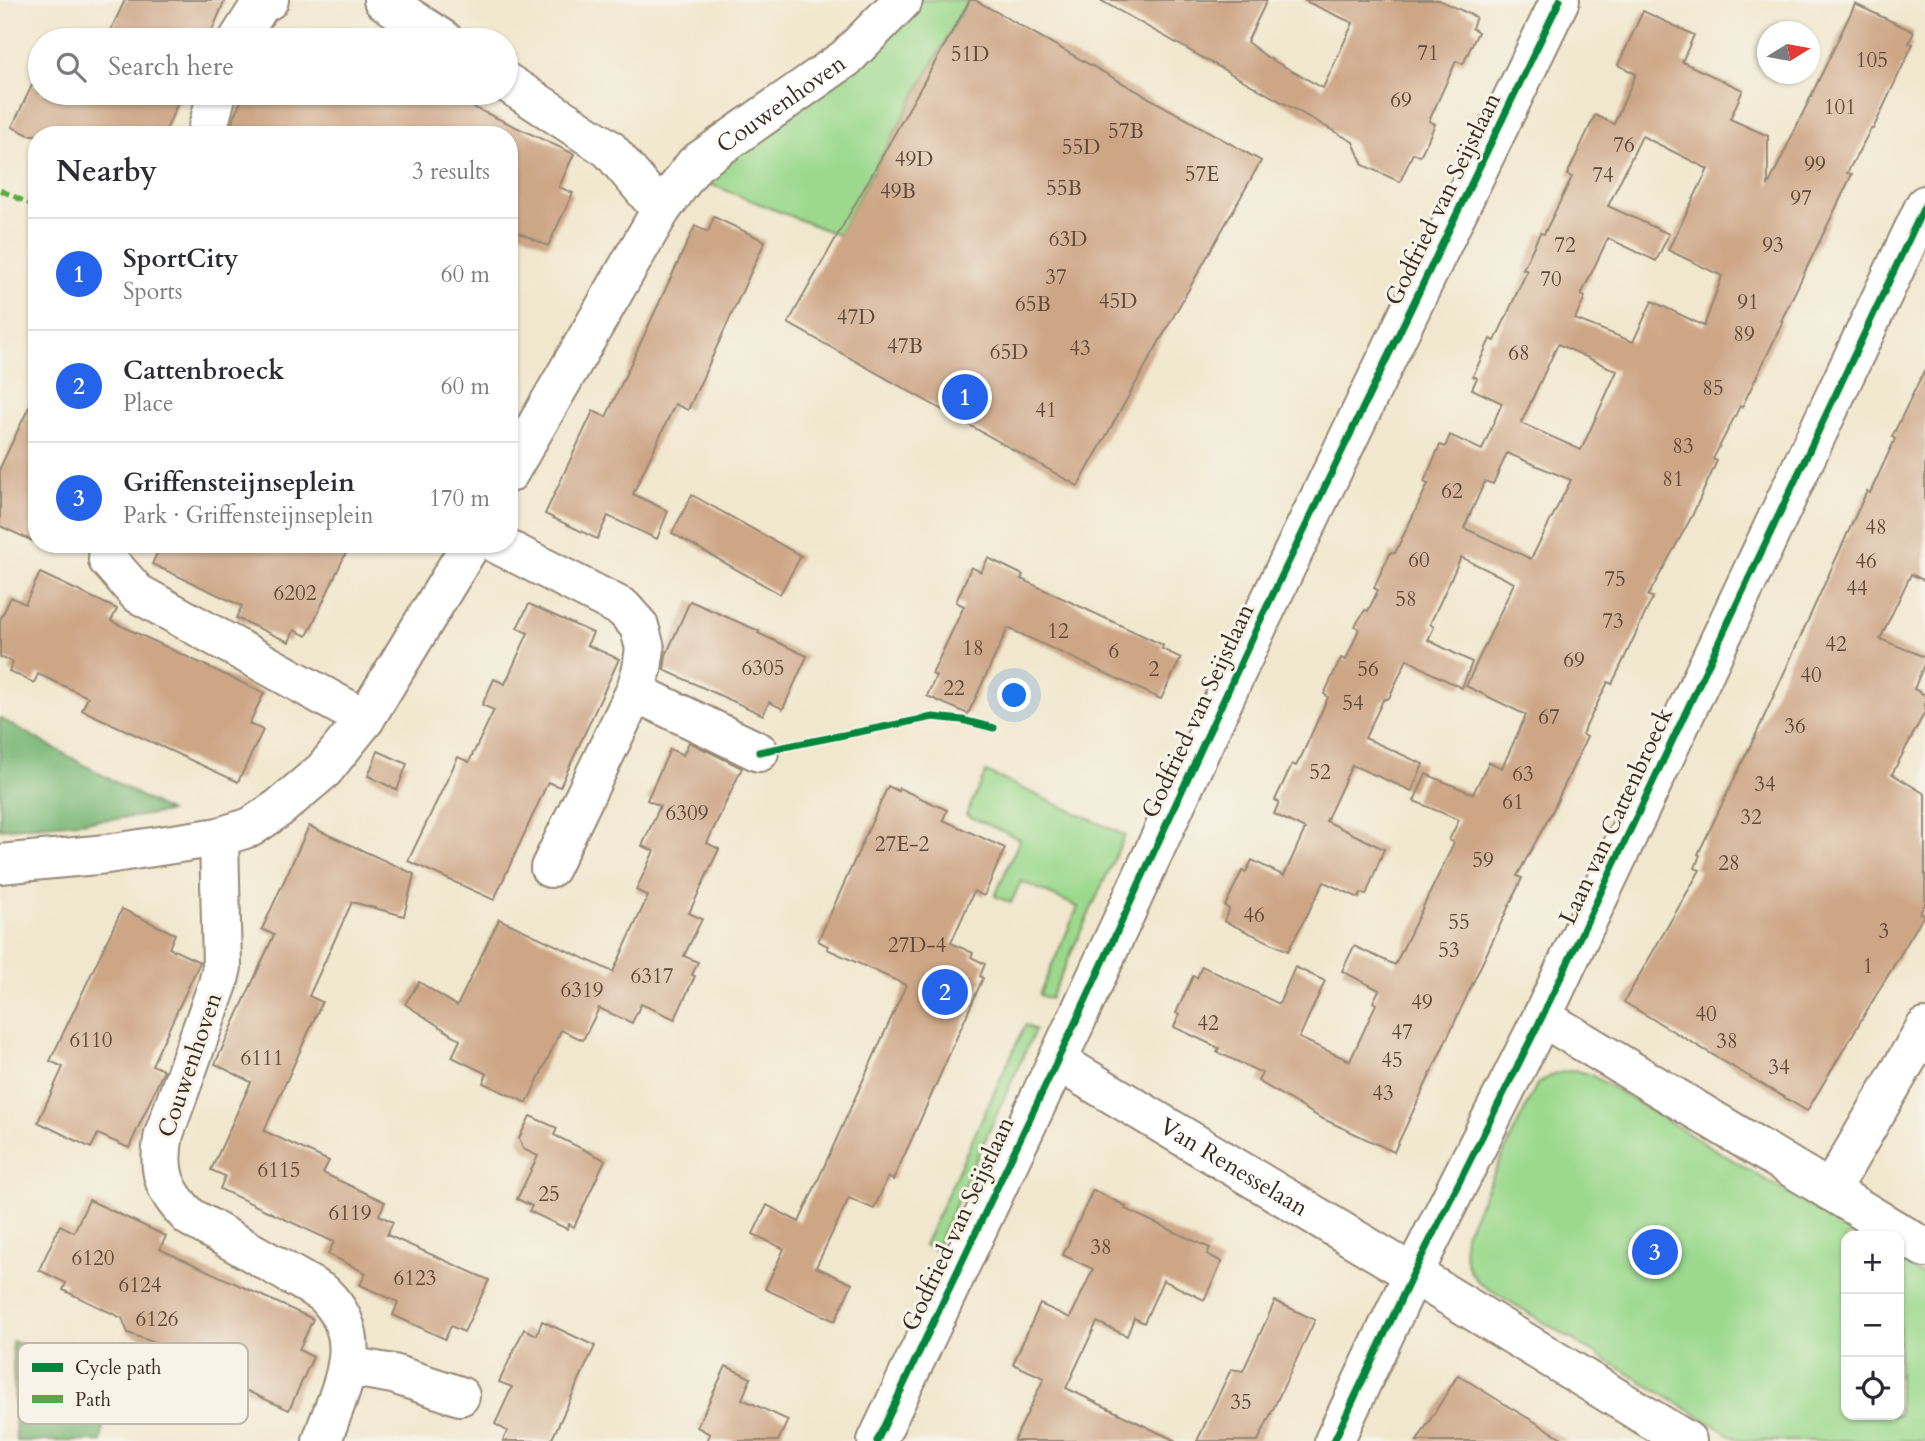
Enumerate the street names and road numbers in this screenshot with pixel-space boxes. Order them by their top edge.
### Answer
street label: Couwenhoven [710,47,853,161]
street label: Godfried van Seijstlaan [1377,87,1509,311]
street label: Godfried van Seijstlaan [1134,598,1262,823]
street label: Laan van Cattenbroeck [1551,702,1681,930]
street label: Couwenhoven [150,988,230,1142]
street label: Van Renesselaan [1153,1110,1314,1224]
street label: Godfried van Seijstlaan [894,1111,1022,1336]

